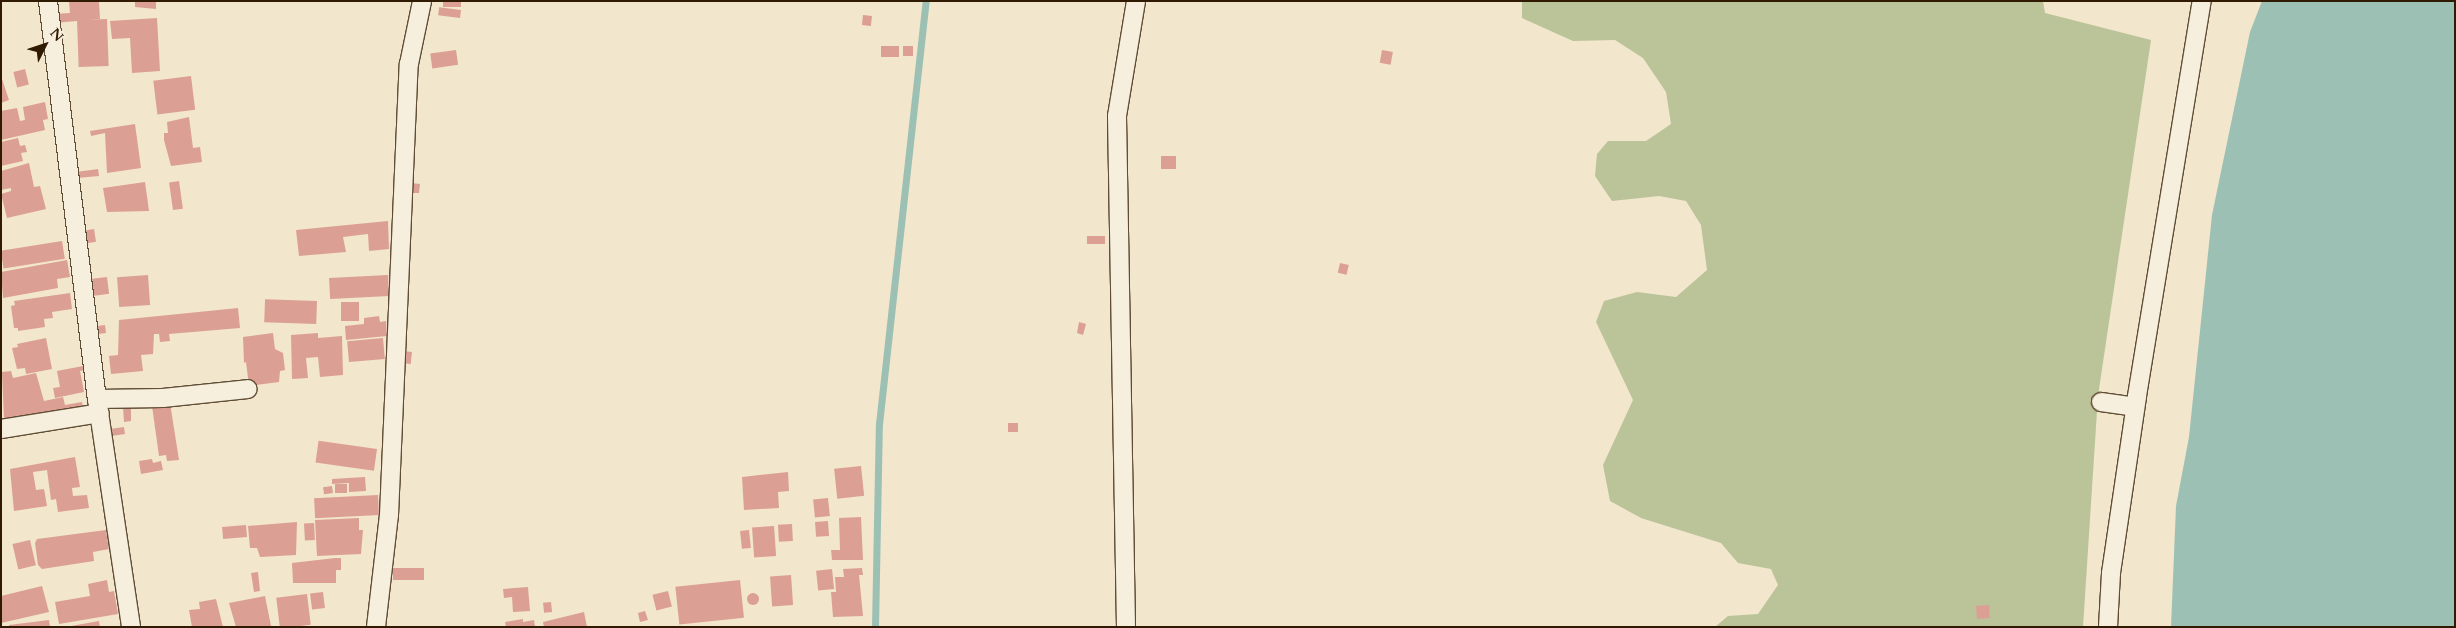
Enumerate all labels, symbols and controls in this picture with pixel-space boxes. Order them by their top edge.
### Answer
north arrow [20,20,70,70]
text: N [46,24,68,46]

